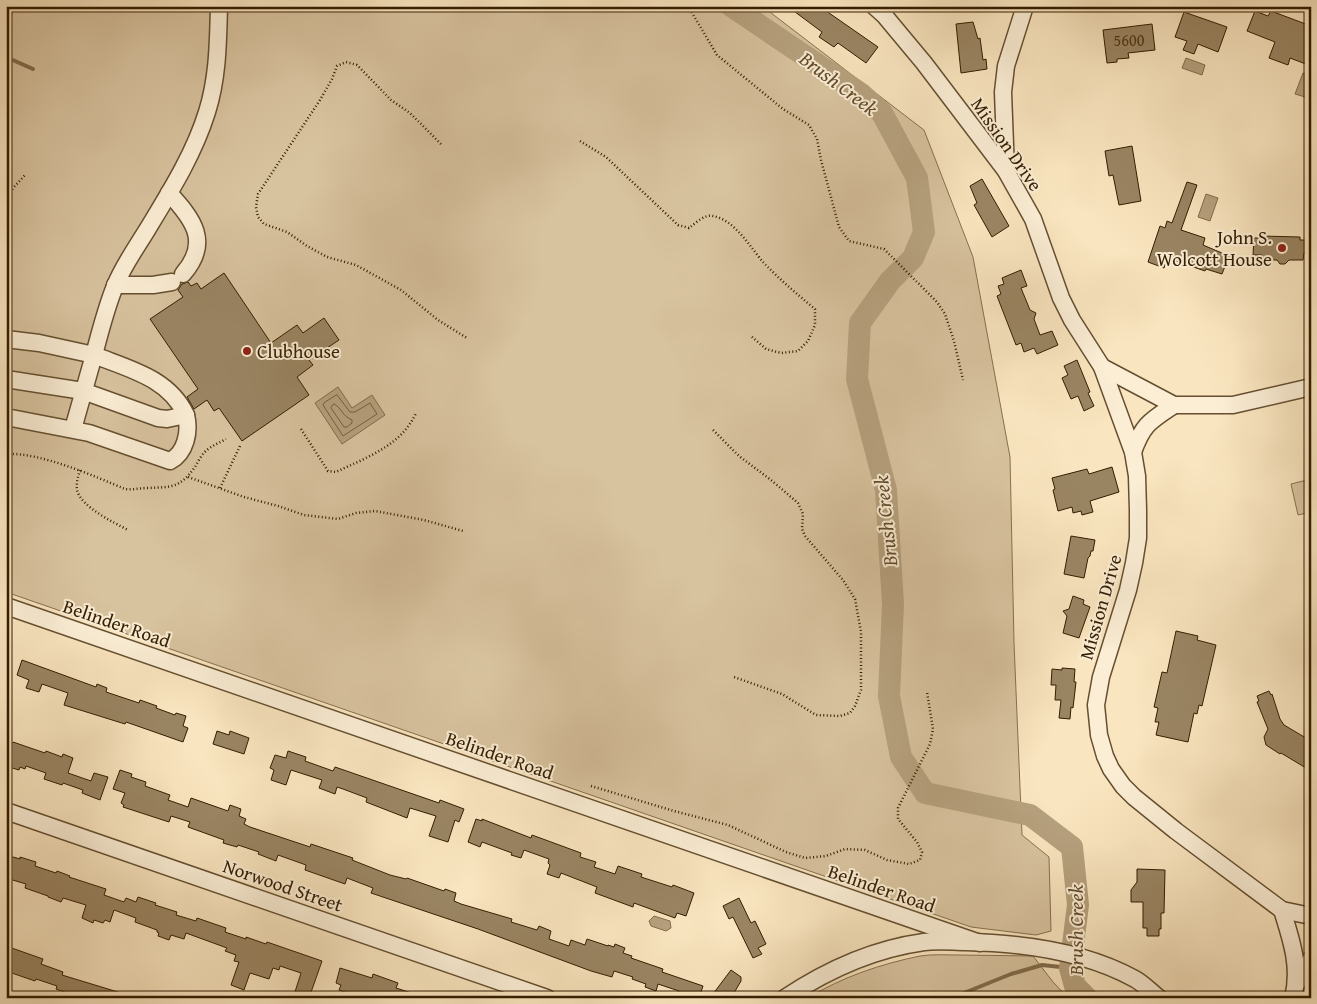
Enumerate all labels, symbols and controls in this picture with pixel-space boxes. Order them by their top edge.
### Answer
house number: 5600 [1114,28,1145,52]
water label: Brush Creek [793,43,885,123]
street label: Mission Drive [964,92,1050,197]
place label: John S. Wolcott House [1157,223,1272,273]
marker: John S. Wolcott House [1276,242,1288,254]
place label: Clubhouse [257,337,340,365]
marker: Clubhouse [241,345,253,357]
water label: Brush Creek [866,473,904,569]
street label: Mission Drive [1072,551,1128,663]
street label: Belinder Road [60,592,175,655]
street label: Belinder Road [443,724,558,787]
street label: Norwood Street [219,851,347,919]
street label: Belinder Road [825,857,940,920]
water label: Brush Creek [1061,884,1090,977]

